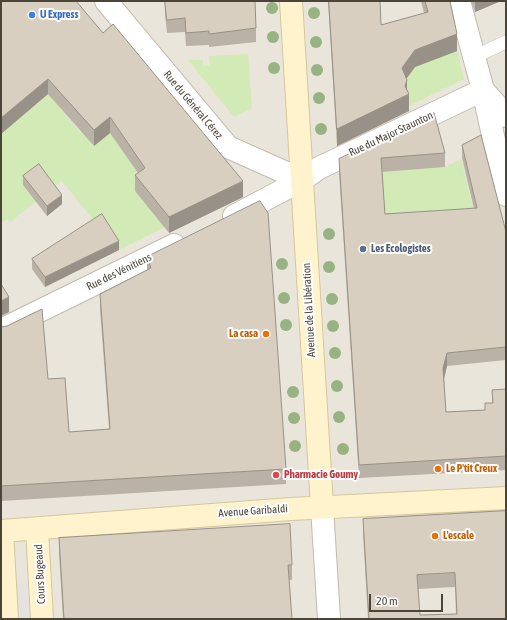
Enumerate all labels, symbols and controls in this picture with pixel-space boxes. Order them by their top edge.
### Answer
place label: U Express [40,8,78,22]
marker: U Express [27,10,37,20]
street label: Rue du Général Cérez [161,68,225,142]
street label: Rue du Major Staunton [347,109,435,159]
place label: Les Ecologistes [371,242,431,256]
marker: Les Ecologistes [358,244,368,254]
street label: Rue des Vénitiens [84,251,154,293]
street label: Avenue de la Libération [300,262,318,358]
place label: La casa [229,327,258,341]
marker: La casa [261,329,271,339]
place label: Le P'tit Creux [446,462,497,476]
marker: Le P'tit Creux [433,464,443,474]
place label: Pharmacie Goumy [284,468,358,482]
marker: Pharmacie Goumy [271,470,281,480]
street label: Avenue Garibaldi [218,502,288,520]
place label: L'escale [443,529,474,543]
marker: L'escale [430,531,440,541]
street label: Cours Bugeaud [32,544,48,604]
scale bar [371,586,445,612]
text: 20 m [376,594,398,608]

